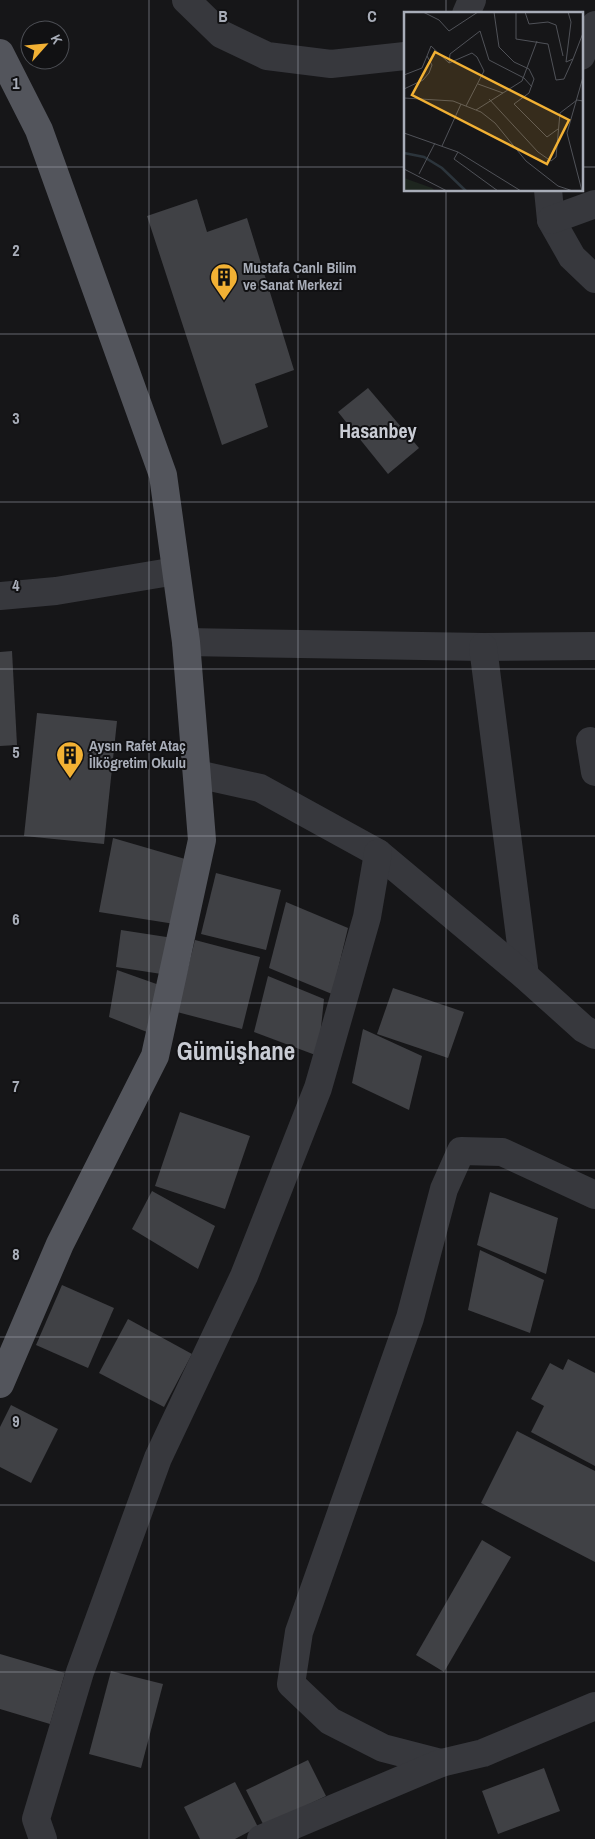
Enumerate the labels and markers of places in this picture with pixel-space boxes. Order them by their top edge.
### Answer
place label: Mustafa Canlı Bilim ve Sanat Merkezi [243,257,357,295]
building icon: Mustafa Canlı Bilim ve Sanat Merkezi [209,262,239,301]
place label: Aysın Rafet Ataç İlkögretim Okulu [89,735,186,773]
building icon: Aysın Rafet Ataç İlkögretim Okulu [55,740,85,779]

